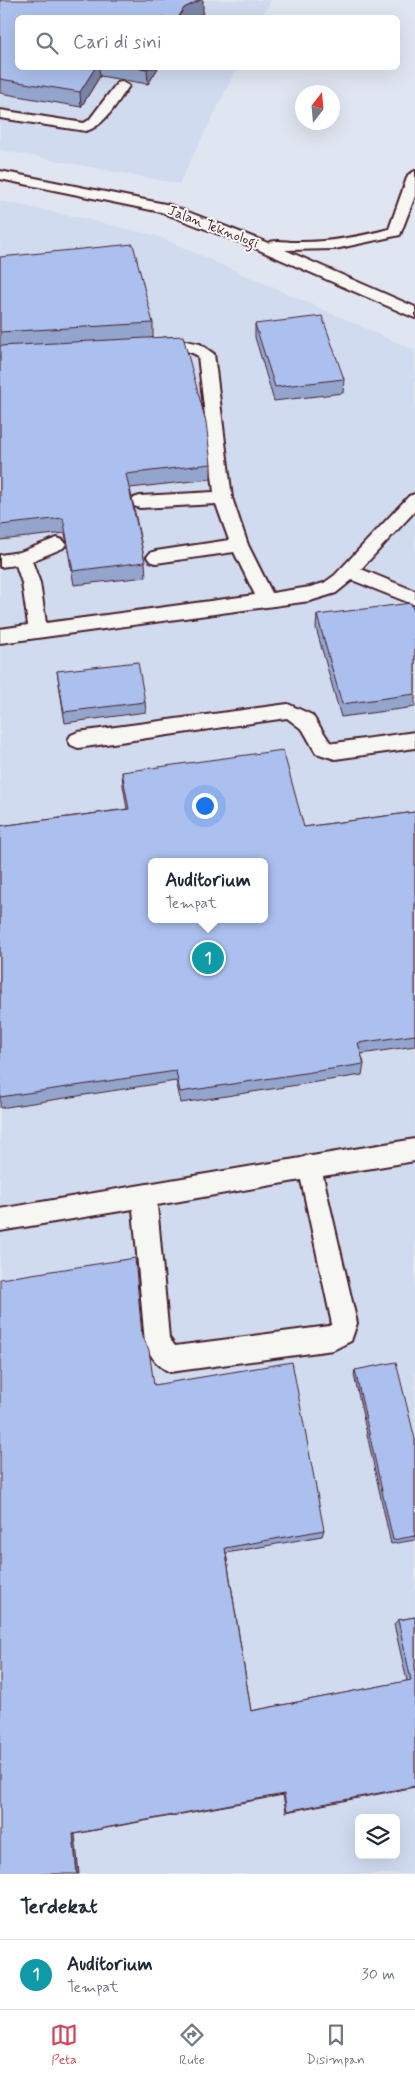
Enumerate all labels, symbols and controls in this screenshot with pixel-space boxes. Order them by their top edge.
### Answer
search box [15,15,400,70]
icon: search [33,29,61,57]
text: Cari di sini [73,30,161,55]
north arrow [295,85,340,130]
street label: Jalan Teknologi [164,201,261,254]
your location [192,793,218,819]
popup [148,858,268,923]
text: Auditorium [165,868,251,893]
text: Tempat [165,893,217,914]
pin: 1 [192,939,224,977]
map controls [355,1814,400,1859]
button: layers [355,1814,400,1859]
text: Terdekat [20,1893,98,1921]
text: Auditorium [67,1952,153,1977]
text: 1 [32,1964,40,1985]
text: 30 m [362,1964,395,1985]
text: Tempat [67,1977,119,1998]
tab: Peta [50,2021,78,2069]
tab: Rute [178,2021,206,2069]
tab: Disimpan [306,2021,365,2069]

